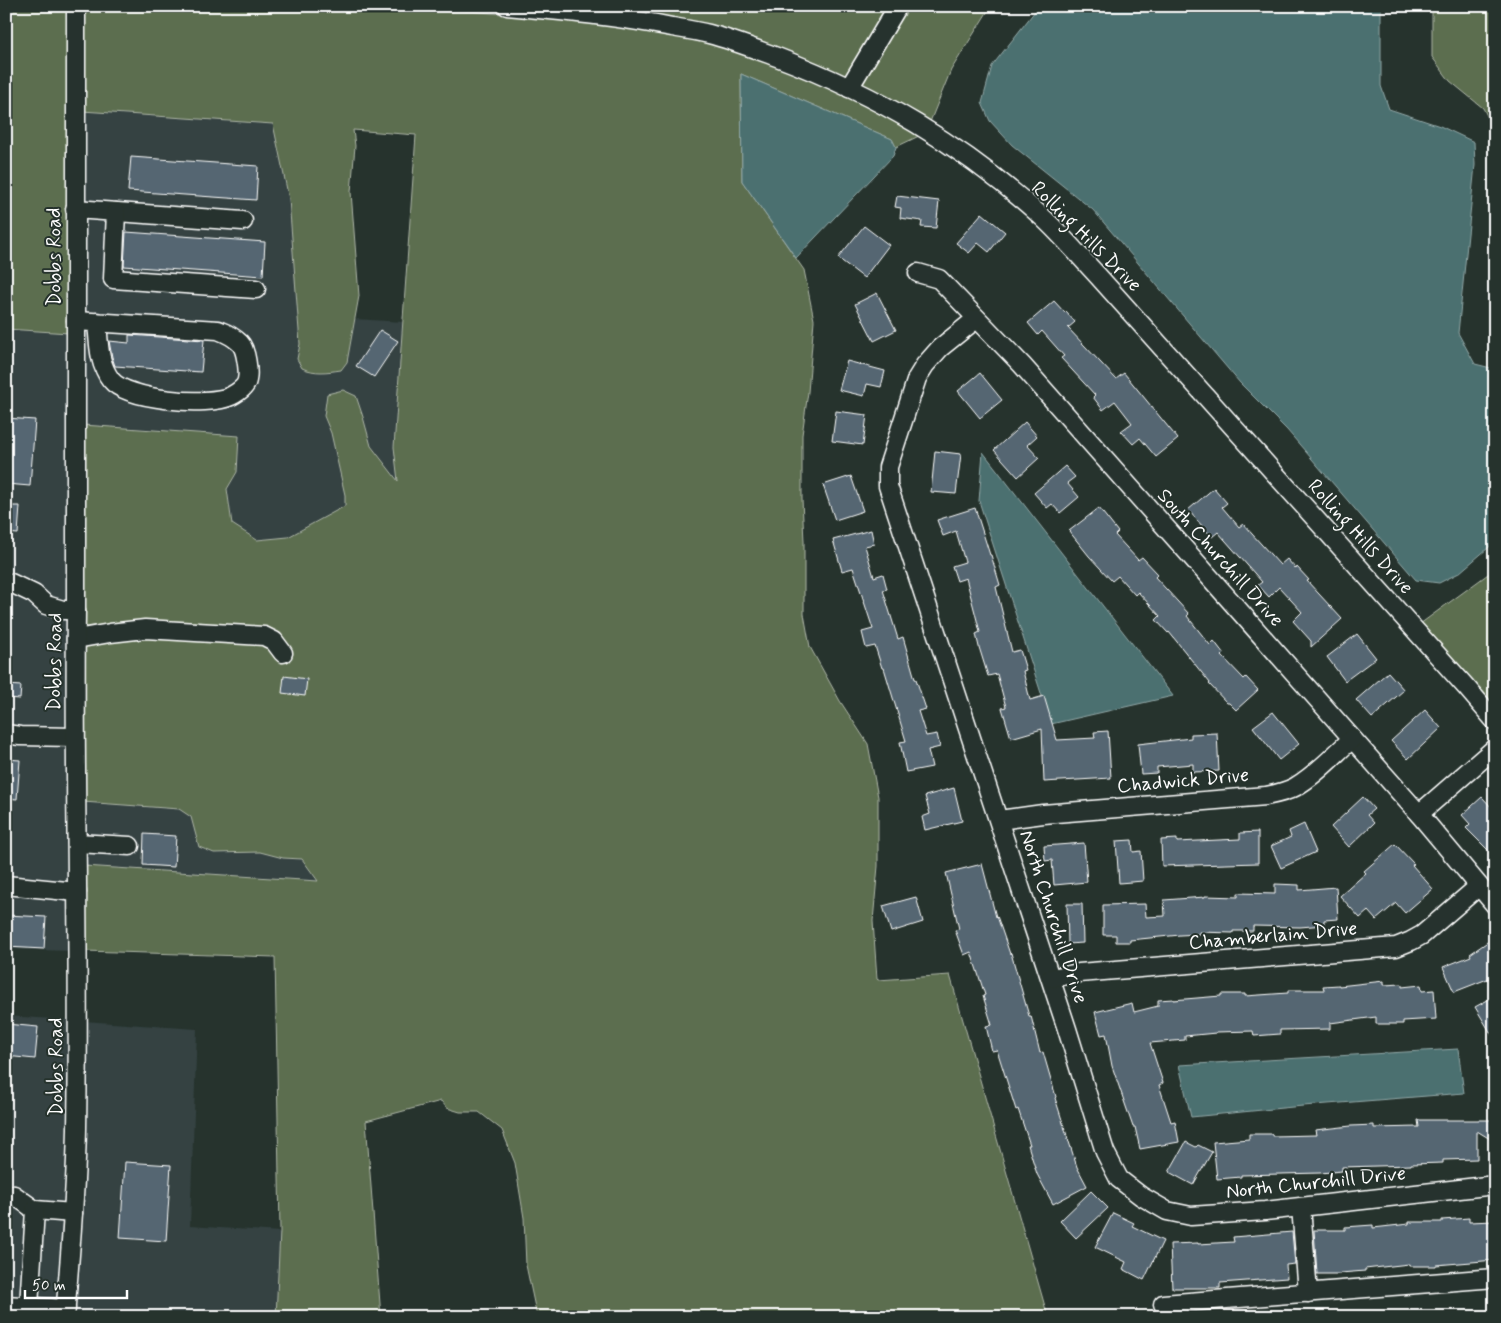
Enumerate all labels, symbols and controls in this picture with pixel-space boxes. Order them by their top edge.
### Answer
street label: Rolling Hills Drive [1023,176,1147,300]
street label: Dobbs Road [41,208,68,306]
street label: Rolling Hills Drive [1299,474,1419,602]
street label: South Churchill Drive [1151,483,1289,633]
street label: Dobbs Road [41,612,69,712]
street label: Chadwick Drive [1116,762,1250,800]
street label: North Churchill Drive [1012,827,1094,1007]
street label: Chamberlain Drive [1188,915,1358,957]
street label: Dobbs Road [43,1018,70,1116]
street label: North Churchill Drive [1225,1160,1407,1206]
scale bar [25,1268,128,1300]
text: 50 m [32,1276,66,1296]

